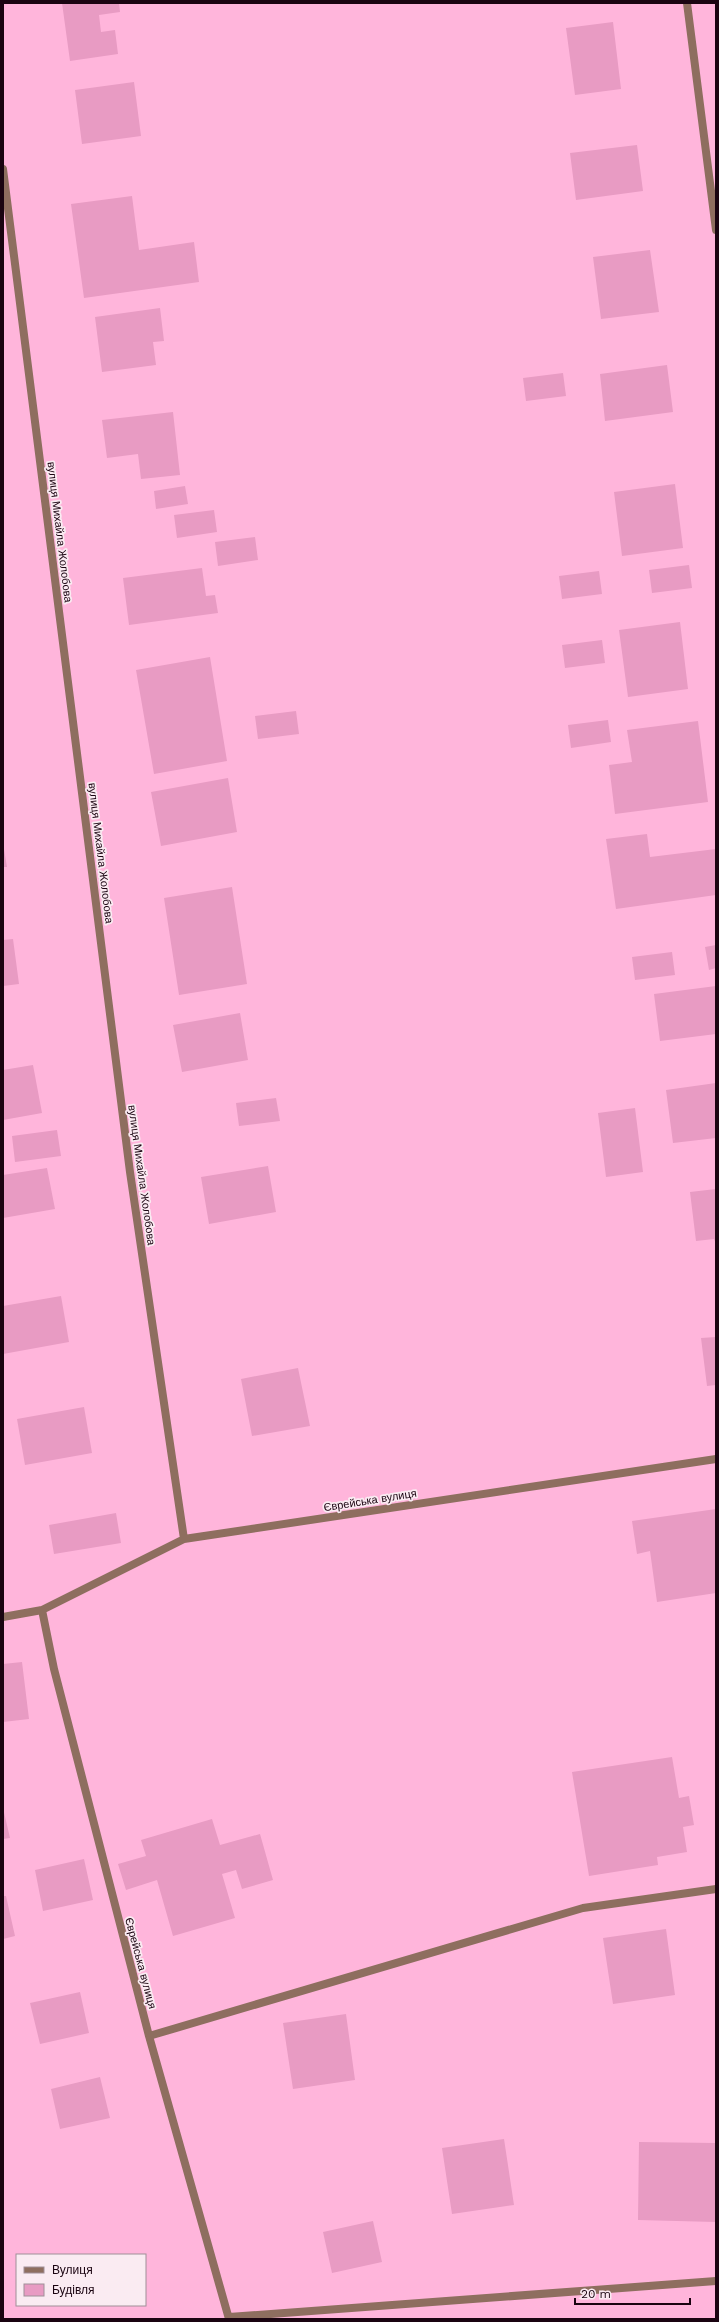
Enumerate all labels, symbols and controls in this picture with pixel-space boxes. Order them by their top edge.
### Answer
street label: вулиця Михайла Жолобова [44,461,75,604]
street label: вулиця Михайла Жолобова [85,782,116,925]
street label: вулиця Михайла Жолобова [125,1104,158,1247]
street label: Єврейська вулиця [323,1487,418,1514]
street label: Єврейська вулиця [122,1916,159,2010]
legend [16,2254,146,2306]
text: Вулиця [52,2263,93,2277]
scale bar [575,2280,690,2306]
text: Будівля [52,2283,94,2297]
text: 20 m [581,2287,611,2301]

